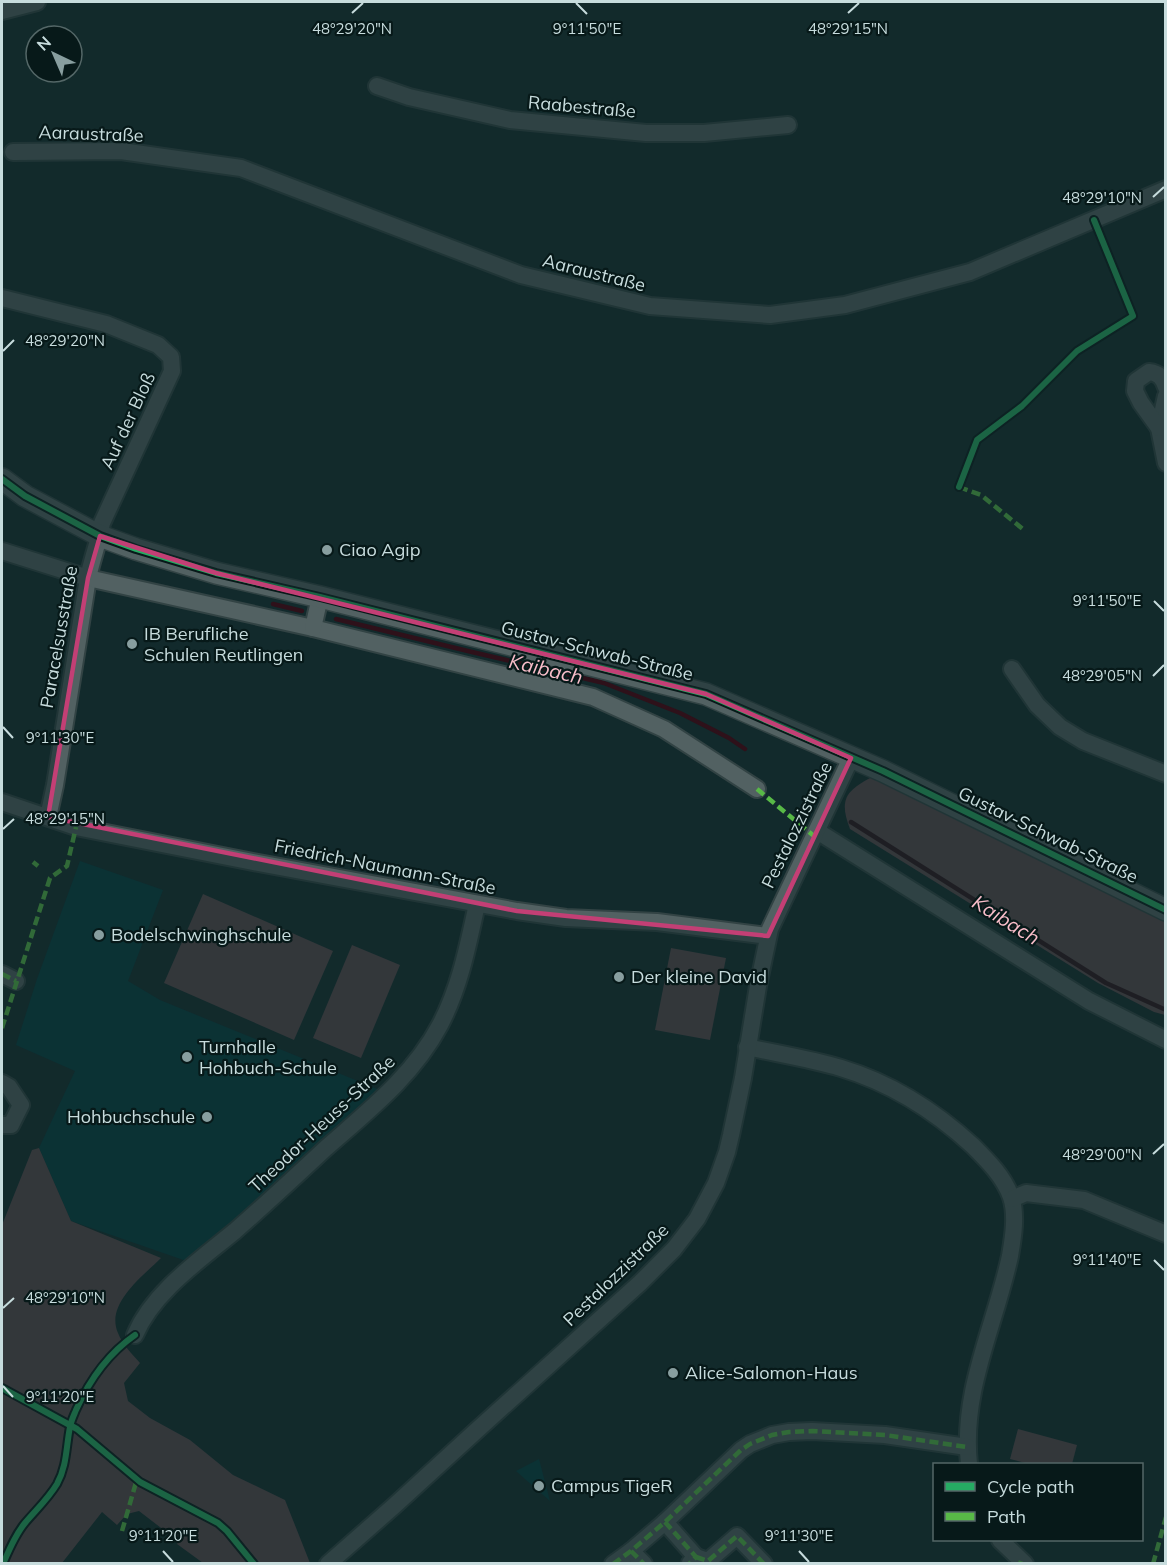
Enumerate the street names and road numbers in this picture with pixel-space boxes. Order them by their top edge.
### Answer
street label: Raabestraße [527,90,637,123]
street label: Aaraustraße [38,120,144,147]
street label: Aaraustraße [540,249,648,296]
street label: Auf der Bloß [95,369,160,473]
street label: Paracelsusstraße [35,564,82,710]
street label: Gustav-Schwab-Straße [499,616,696,686]
street label: Pestalozzistraße [756,758,837,892]
street label: Gustav-Schwab-Straße [955,781,1142,888]
street label: Friedrich-Naumann-Straße [272,834,498,899]
street label: Theodor-Heuss-Straße [244,1050,400,1197]
street label: Pestalozzistraße [558,1218,673,1331]

